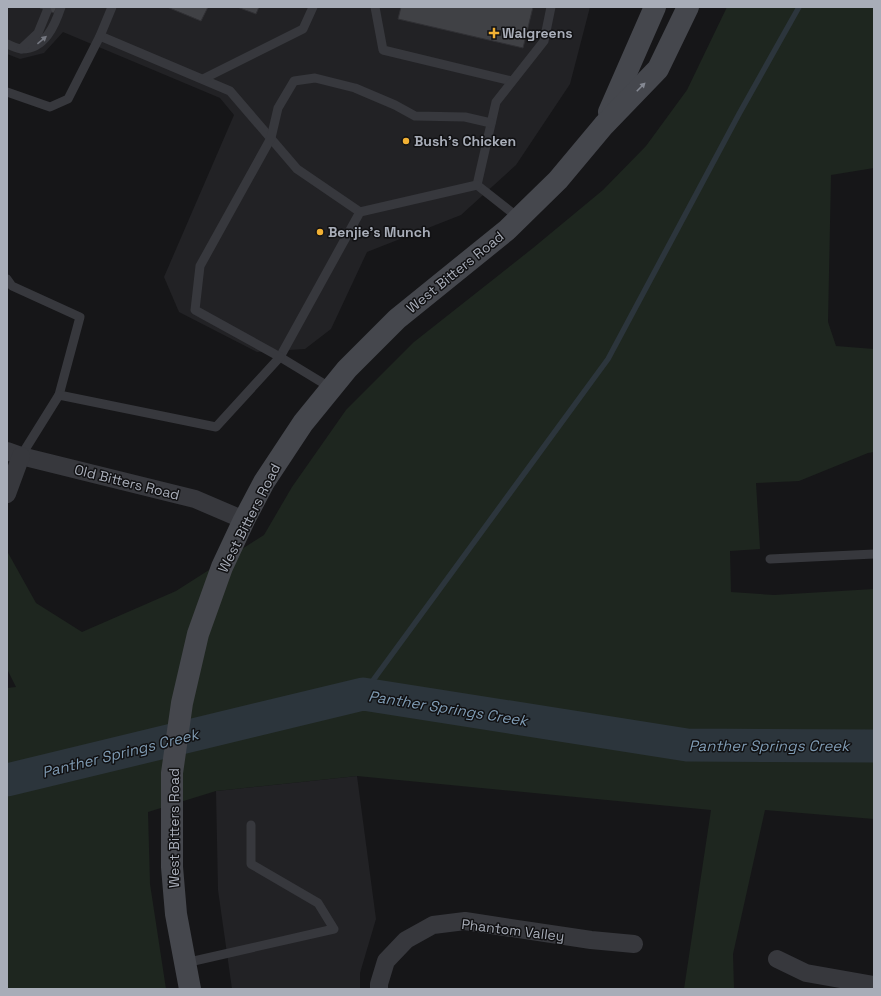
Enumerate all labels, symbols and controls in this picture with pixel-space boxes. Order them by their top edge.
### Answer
place label: Walgreens [502,24,573,42]
marker: Walgreens [489,28,499,38]
one-way arrow [37,36,48,45]
one-way arrow [636,82,646,92]
place label: Bush's Chicken [414,132,516,150]
marker: Bush's Chicken [401,136,411,146]
place label: Benjie's Munch [328,223,431,241]
marker: Benjie's Munch [315,227,325,237]
street label: West Bitters Road [403,227,507,317]
street label: Old Bitters Road [73,460,181,504]
street label: West Bitters Road [214,460,284,576]
water label: Panther Springs Creek [367,686,531,730]
water label: Panther Springs Creek [40,724,202,782]
water label: Panther Springs Creek [689,736,851,755]
street label: West Bitters Road [165,768,183,888]
street label: Phantom Valley [460,915,566,945]

